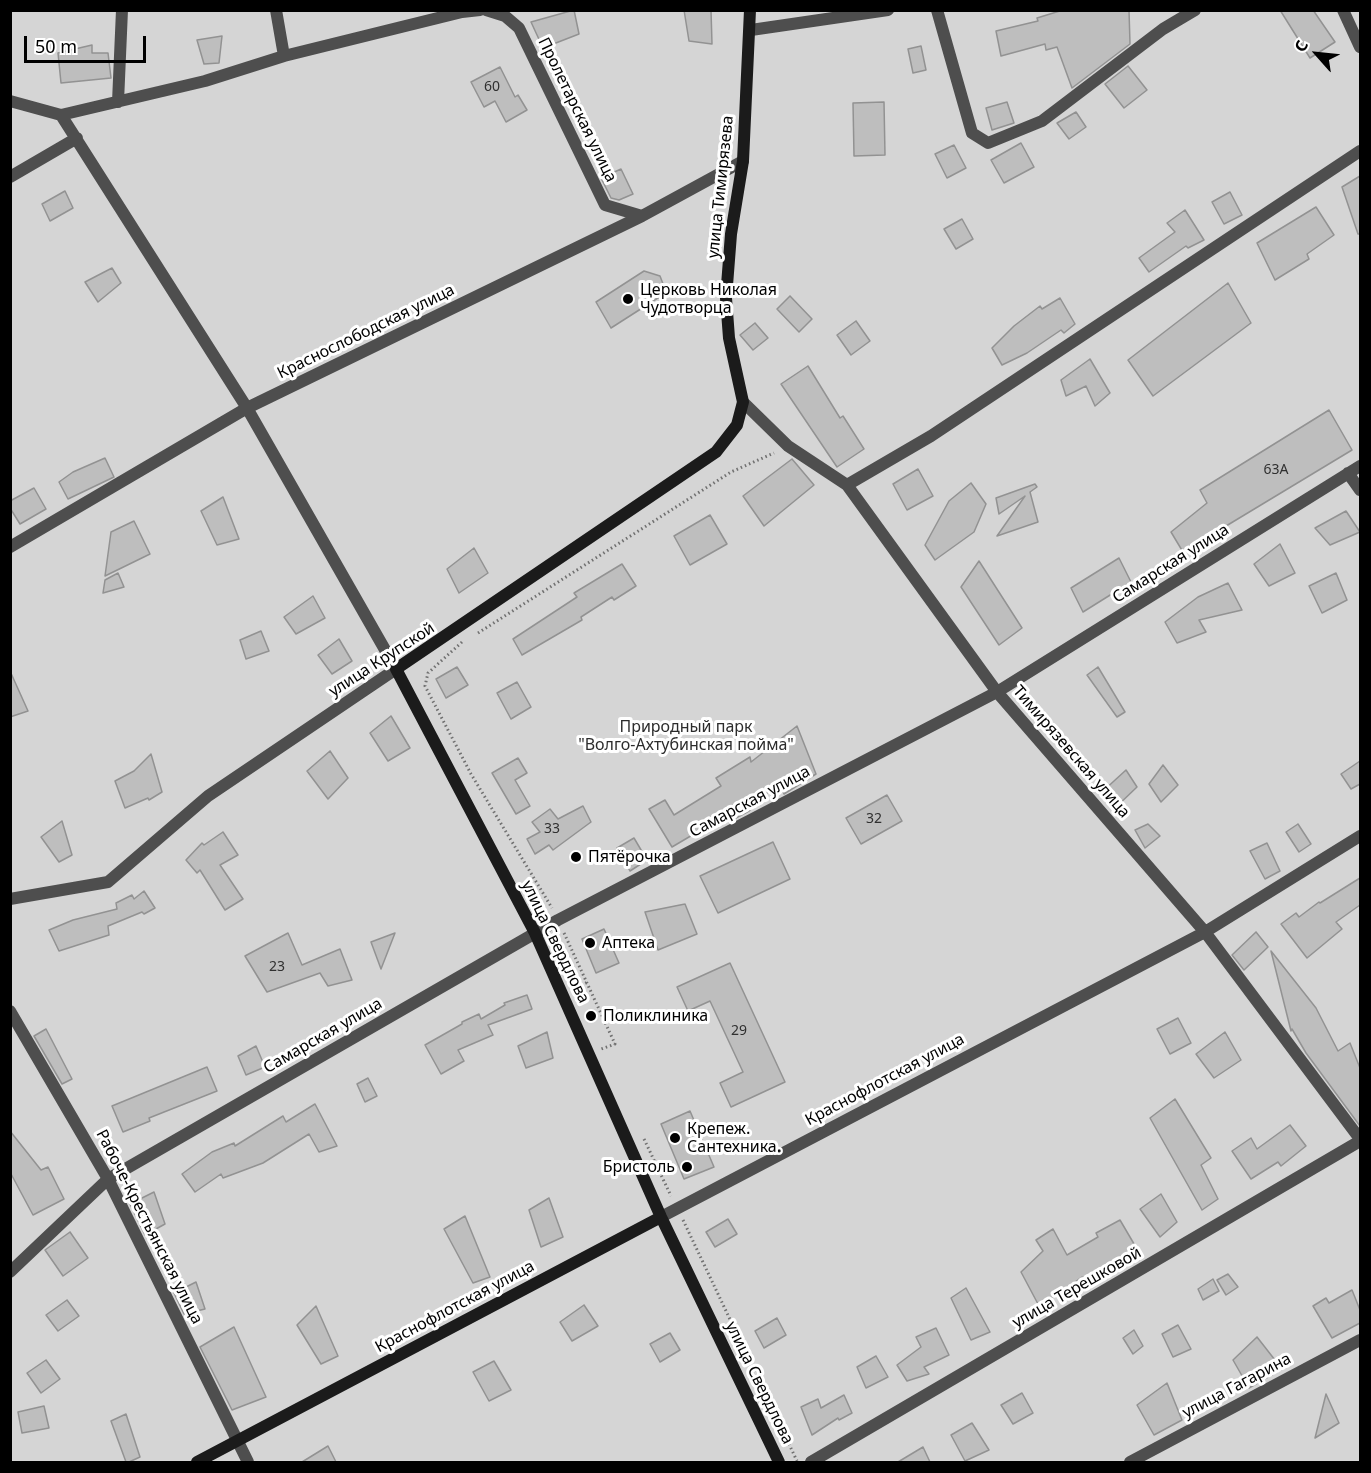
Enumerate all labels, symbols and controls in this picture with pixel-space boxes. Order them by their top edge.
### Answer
scale bar [27,24,148,62]
north arrow [1287,24,1347,84]
text: 50 m [35,34,77,58]
street label: Пролетарская улица [534,34,620,186]
text: С [1289,36,1313,55]
house number: 60 [484,79,500,95]
street label: улица Тимирязева [704,115,738,259]
place label: Церковь Николая Чудотворца [640,280,777,318]
street label: Краснослободская улица [274,281,458,383]
marker: Церковь Николая Чудотворца [621,292,635,306]
house number: 63А [1264,462,1288,478]
street label: Самарская улица [1109,520,1233,608]
street label: улица Крупской [326,619,438,701]
street label: Тимирязевская улица [1008,682,1134,822]
park label: Природный парк "Волго-Ахтубинская пойма" [578,717,794,755]
street label: Самарская улица [686,762,814,842]
house number: 32 [866,811,882,827]
house number: 33 [544,821,560,837]
place label: Пятёрочка [588,847,671,867]
marker: Пятёрочка [569,850,583,864]
street label: улица Свердлова [517,878,593,1006]
place label: Аптека [602,933,655,953]
marker: Аптека [583,936,597,950]
house number: 23 [269,959,285,975]
street label: Самарская улица [260,994,386,1078]
place label: Поликлиника [603,1006,708,1026]
marker: Поликлиника [584,1009,598,1023]
house number: 29 [731,1023,747,1039]
street label: Краснофлотская улица [802,1030,968,1130]
place label: Крепеж. Сантехника. [687,1119,781,1157]
street label: Рабоче-Крестьянская улица [92,1127,206,1327]
marker: Крепеж. Сантехника. [668,1131,682,1145]
place label: Бристоль [603,1157,675,1177]
marker: Бристоль [680,1160,694,1174]
street label: улица Терешковой [1009,1243,1145,1333]
street label: Краснофлотская улица [372,1257,538,1357]
street label: улица Свердлова [721,1319,797,1447]
street label: улица Гагарина [1179,1349,1295,1423]

